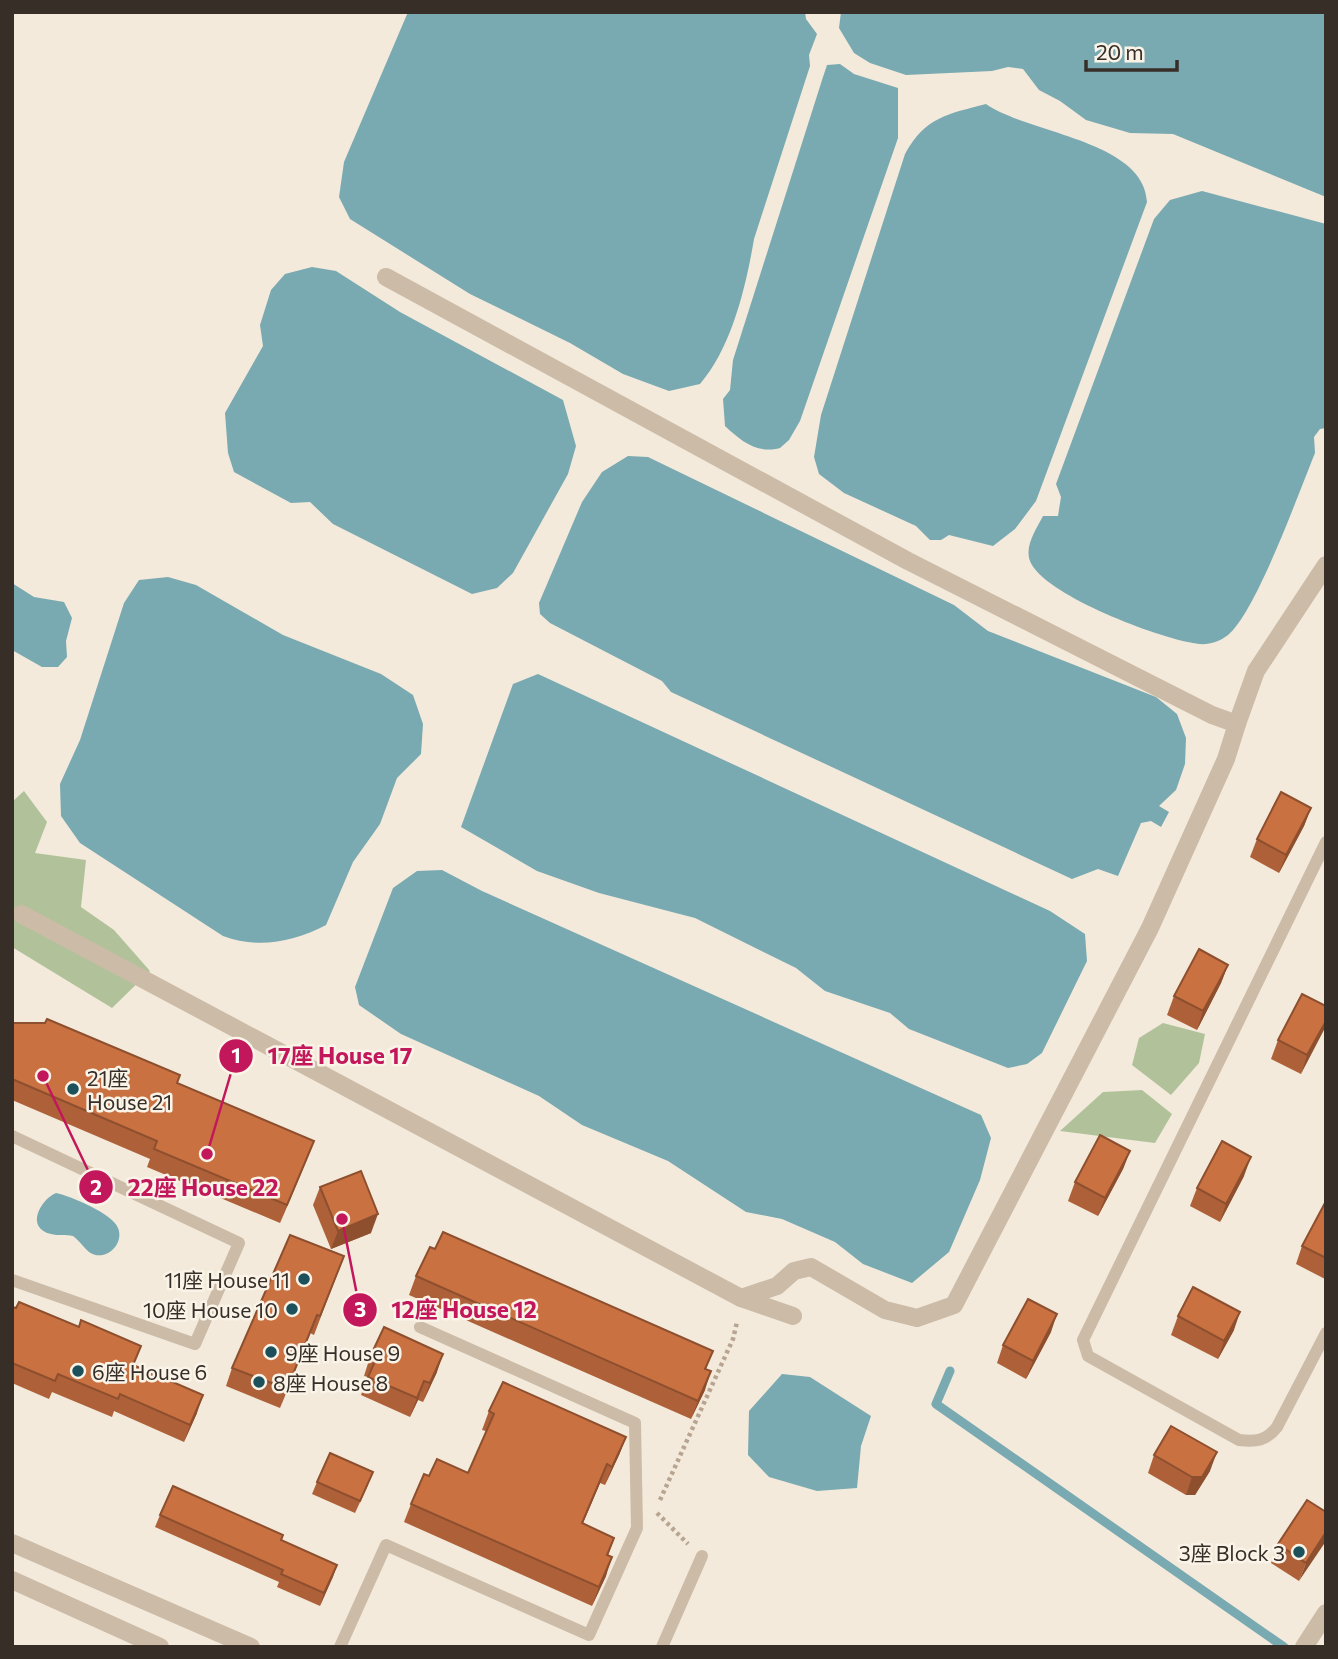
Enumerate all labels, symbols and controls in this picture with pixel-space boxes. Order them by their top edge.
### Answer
scale bar [1086,28,1177,72]
text: 20 m [1096,39,1144,64]
callout: 17座 House 17 [219,1034,426,1078]
text: 17座 House 17 [268,1041,412,1069]
text: 1 [231,1042,241,1067]
place label: 21座 House 21 [87,1065,172,1114]
marker: 21座 House 21 [65,1081,81,1097]
callout: 22座 House 22 [78,1165,292,1209]
text: 22座 House 22 [127,1173,279,1201]
text: 2 [90,1174,102,1199]
place label: 11座 House 11 [164,1267,290,1292]
marker: 11座 House 11 [296,1271,312,1287]
callout: 12座 House 12 [342,1288,551,1332]
text: 12座 House 12 [391,1295,537,1323]
text: 3 [354,1296,366,1321]
place label: 10座 House 10 [143,1297,278,1322]
marker: 10座 House 10 [284,1301,300,1317]
place label: 9座 House 9 [285,1340,400,1365]
marker: 9座 House 9 [263,1344,279,1360]
place label: 6座 House 6 [92,1359,207,1384]
marker: 6座 House 6 [70,1363,86,1379]
place label: 8座 House 8 [273,1370,388,1395]
marker: 8座 House 8 [251,1374,267,1390]
place label: 3座 Block 3 [1179,1540,1285,1565]
marker: 3座 Block 3 [1291,1544,1307,1560]

